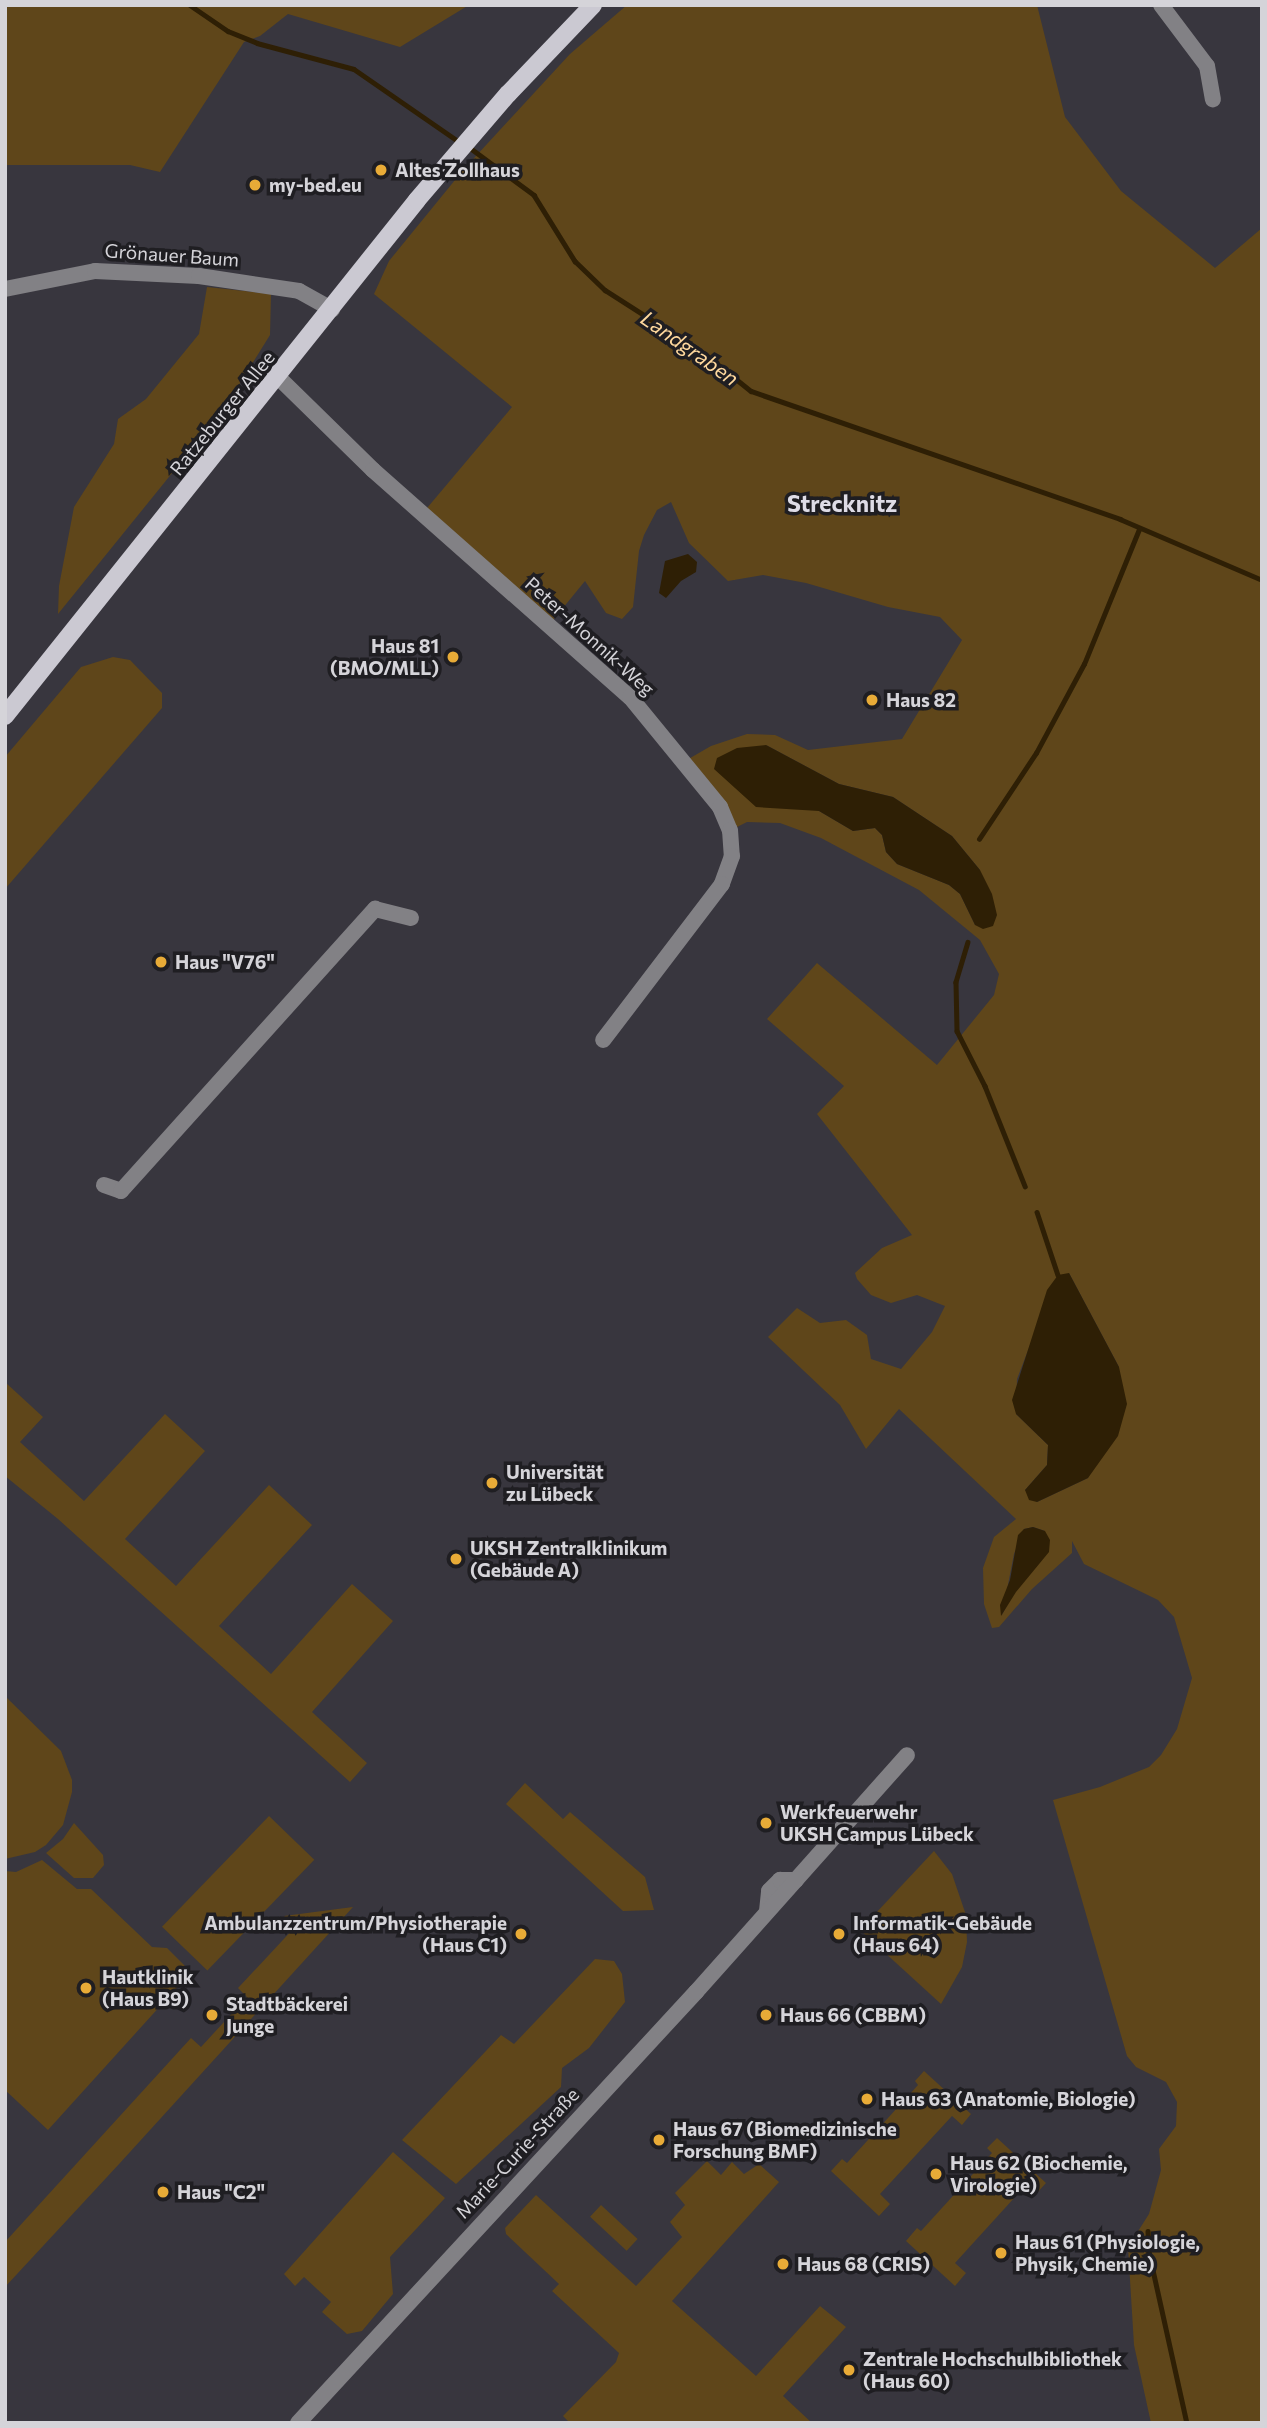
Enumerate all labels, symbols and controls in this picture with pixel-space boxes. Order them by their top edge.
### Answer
place label: Altes Zollhaus [395,159,520,181]
marker: Altes Zollhaus [373,162,389,178]
place label: my-bed.eu [269,174,362,196]
marker: my-bed.eu [247,177,263,193]
street label: Grönauer Baum [104,239,240,271]
water label: Landgraben [636,305,744,391]
street label: Ratzeburger Allee [165,346,279,480]
district label: Strecknitz [787,489,897,517]
street label: Peter-Monnik-Weg [521,572,659,700]
place label: Haus 81 (BMO/MLL) [330,635,439,679]
marker: Haus 81 (BMO/MLL) [445,649,461,665]
place label: Haus 82 [886,689,956,711]
marker: Haus 82 [864,692,880,708]
place label: Haus "V76" [175,951,275,973]
marker: Haus "V76" [153,954,169,970]
place label: Universität zu Lübeck [506,1461,604,1505]
marker: Universität zu Lübeck [484,1475,500,1491]
place label: UKSH Zentralklinikum (Gebäude A) [470,1537,667,1581]
marker: UKSH Zentralklinikum (Gebäude A) [448,1551,464,1567]
place label: Werkfeuerwehr UKSH Campus Lübeck [780,1801,974,1845]
marker: Werkfeuerwehr UKSH Campus Lübeck [758,1815,774,1831]
place label: Ambulanzzentrum/Physiotherapie (Haus C1) [204,1912,507,1956]
place label: Informatik-Gebäude (Haus 64) [853,1912,1032,1956]
marker: Ambulanzzentrum/Physiotherapie (Haus C1) [513,1926,529,1942]
marker: Informatik-Gebäude (Haus 64) [831,1926,847,1942]
place label: Hautklinik (Haus B9) [102,1966,194,2010]
marker: Hautklinik (Haus B9) [76,1978,96,1998]
place label: Stadtbäckerei Junge [226,1993,348,2037]
place label: Haus 66 (CBBM) [780,2004,926,2026]
marker: Stadtbäckerei Junge [204,2007,220,2023]
marker: Haus 66 (CBBM) [758,2007,774,2023]
street label: Marie-Curie-Straße [451,2083,583,2223]
place label: Haus 63 (Anatomie, Biologie) [881,2088,1135,2110]
marker: Haus 63 (Anatomie, Biologie) [859,2091,875,2107]
place label: Haus 67 (Biomedizinische Forschung BMF) [673,2118,897,2162]
marker: Haus 67 (Biomedizinische Forschung BMF) [651,2132,667,2148]
place label: Haus 62 (Biochemie, Virologie) [950,2152,1127,2196]
marker: Haus 62 (Biochemie, Virologie) [928,2166,944,2182]
place label: Haus "C2" [177,2181,265,2203]
marker: Haus "C2" [155,2184,171,2200]
place label: Haus 61 (Physiologie, Physik, Chemie) [1015,2231,1200,2275]
marker: Haus 61 (Physiologie, Physik, Chemie) [993,2245,1009,2261]
place label: Haus 68 (CRIS) [797,2253,930,2275]
marker: Haus 68 (CRIS) [775,2256,791,2272]
place label: Zentrale Hochschulbibliothek (Haus 60) [863,2348,1122,2392]
marker: Zentrale Hochschulbibliothek (Haus 60) [841,2362,857,2378]

